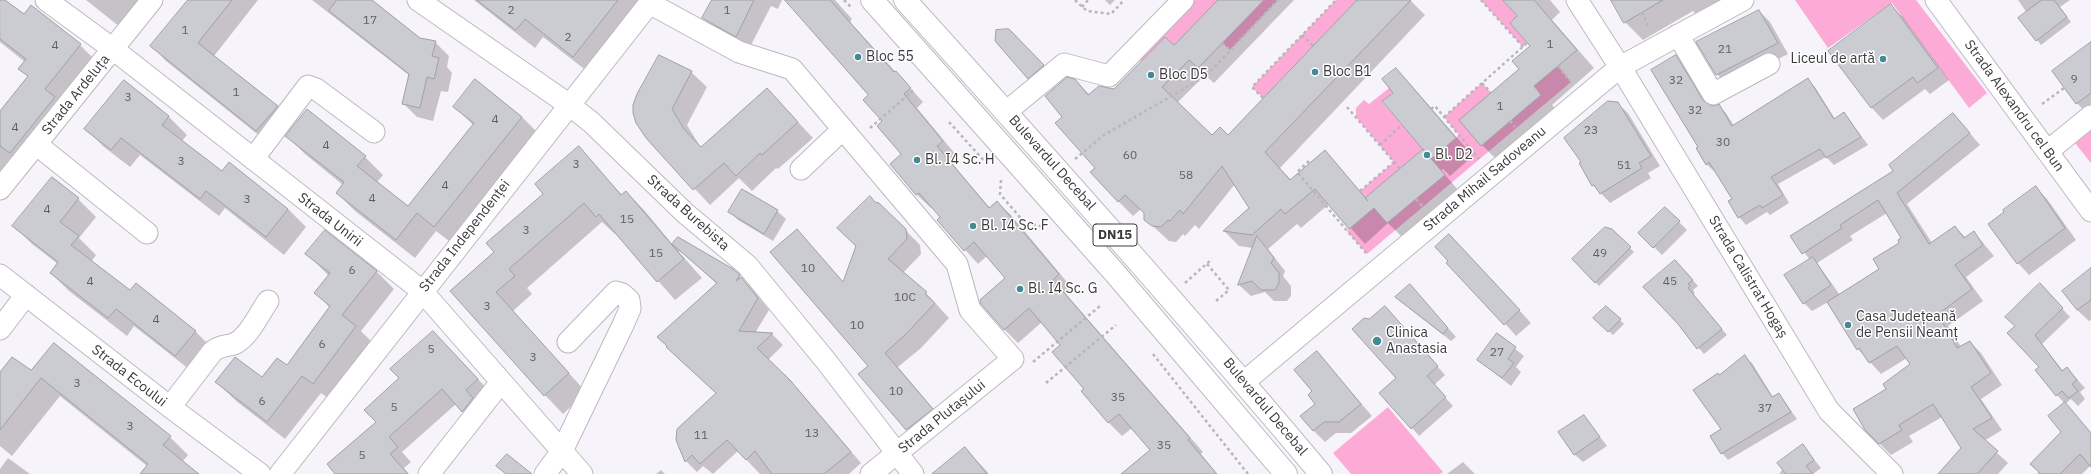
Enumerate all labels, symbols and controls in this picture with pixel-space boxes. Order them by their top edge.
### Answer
house number: 2 [507,4,515,18]
house number: 1 [723,4,731,18]
house number: 17 [363,14,377,28]
house number: 1 [181,24,189,38]
house number: 2 [564,31,572,45]
street label: Strada Alexandru cel Bun [1961,37,2067,175]
house number: 1 [1546,38,1554,52]
house number: 4 [51,39,59,53]
house number: 21 [1718,43,1732,57]
place label: Bloc 55 [866,49,914,65]
street label: Strada Ardeluța [38,51,114,139]
place label: Liceul de artă [1791,51,1875,67]
marker: Bloc 55 [853,52,863,62]
marker: Liceul de artă [1878,54,1888,64]
place label: Bloc B1 [1323,64,1372,80]
place label: Bloc D5 [1159,67,1208,83]
marker: Bloc B1 [1310,67,1320,77]
marker: Bloc D5 [1146,70,1156,80]
house number: 9 [2070,73,2078,87]
house number: 32 [1669,74,1683,88]
house number: 1 [232,86,240,100]
house number: 3 [124,91,132,105]
house number: 1 [1496,100,1504,114]
house number: 32 [1688,104,1702,118]
street label: Bulevardul Decebal [1005,112,1099,214]
house number: 4 [491,113,499,127]
house number: 4 [11,121,19,135]
street label: Strada Mihail Sadoveanu [1420,123,1550,235]
house number: 23 [1584,124,1598,138]
house number: 30 [1716,136,1730,150]
house number: 4 [322,139,330,153]
place label: Bl. D2 [1435,147,1473,163]
house number: 60 [1123,149,1137,163]
marker: Bl. D2 [1422,150,1432,160]
place label: Bl. I4 Sc. H [925,152,995,168]
house number: 3 [177,155,185,169]
marker: Bl. I4 Sc. H [912,155,922,165]
house number: 3 [572,158,580,172]
house number: 51 [1617,159,1631,173]
house number: 58 [1179,169,1193,183]
street label: Strada Burebista [643,172,733,254]
street label: Strada Independenței [416,177,514,295]
house number: 4 [441,179,449,193]
street label: Strada Unirii [294,189,366,251]
house number: 4 [368,192,376,206]
house number: 3 [243,193,251,207]
house number: 4 [43,203,51,217]
house number: 15 [620,213,634,227]
street label: Strada Calistrat Hogaș [1705,213,1791,341]
place label: Bl. I4 Sc. F [981,218,1049,234]
marker: Bl. I4 Sc. F [968,221,978,231]
house number: 3 [522,224,530,238]
road number: DN15 [1093,224,1137,246]
house number: 15 [649,247,663,261]
house number: 49 [1593,247,1607,261]
house number: 10 [801,262,815,276]
house number: 6 [348,264,356,278]
house number: 4 [86,275,94,289]
house number: 45 [1663,275,1677,289]
place label: Bl. I4 Sc. G [1028,281,1098,297]
marker: Bl. I4 Sc. G [1015,284,1025,294]
house number: 10C [894,291,916,305]
house number: 3 [483,300,491,314]
place label: Casa Județeană de Pensii Neamț [1856,309,1958,342]
house number: 4 [152,313,160,327]
house number: 10 [850,319,864,333]
marker: Casa Județeană de Pensii Neamț [1843,320,1853,330]
place label: Clinica Anastasia [1386,325,1447,358]
marker: Clinica Anastasia [1371,335,1383,347]
house number: 6 [318,338,326,352]
street label: Strada Ecoului [88,342,170,410]
house number: 5 [427,343,435,357]
house number: 27 [1490,346,1504,360]
house number: 3 [529,351,537,365]
street label: Bulevardul Decebal [1219,355,1311,459]
house number: 3 [73,377,81,391]
street label: Strada Plutașului [895,377,989,457]
house number: 10 [889,385,903,399]
house number: 35 [1111,391,1125,405]
house number: 6 [258,395,266,409]
house number: 5 [390,401,398,415]
house number: 37 [1758,402,1772,416]
house number: 3 [126,420,134,434]
house number: 13 [805,427,819,441]
house number: 11 [694,429,708,443]
house number: 35 [1157,439,1171,453]
house number: 5 [358,449,366,463]

